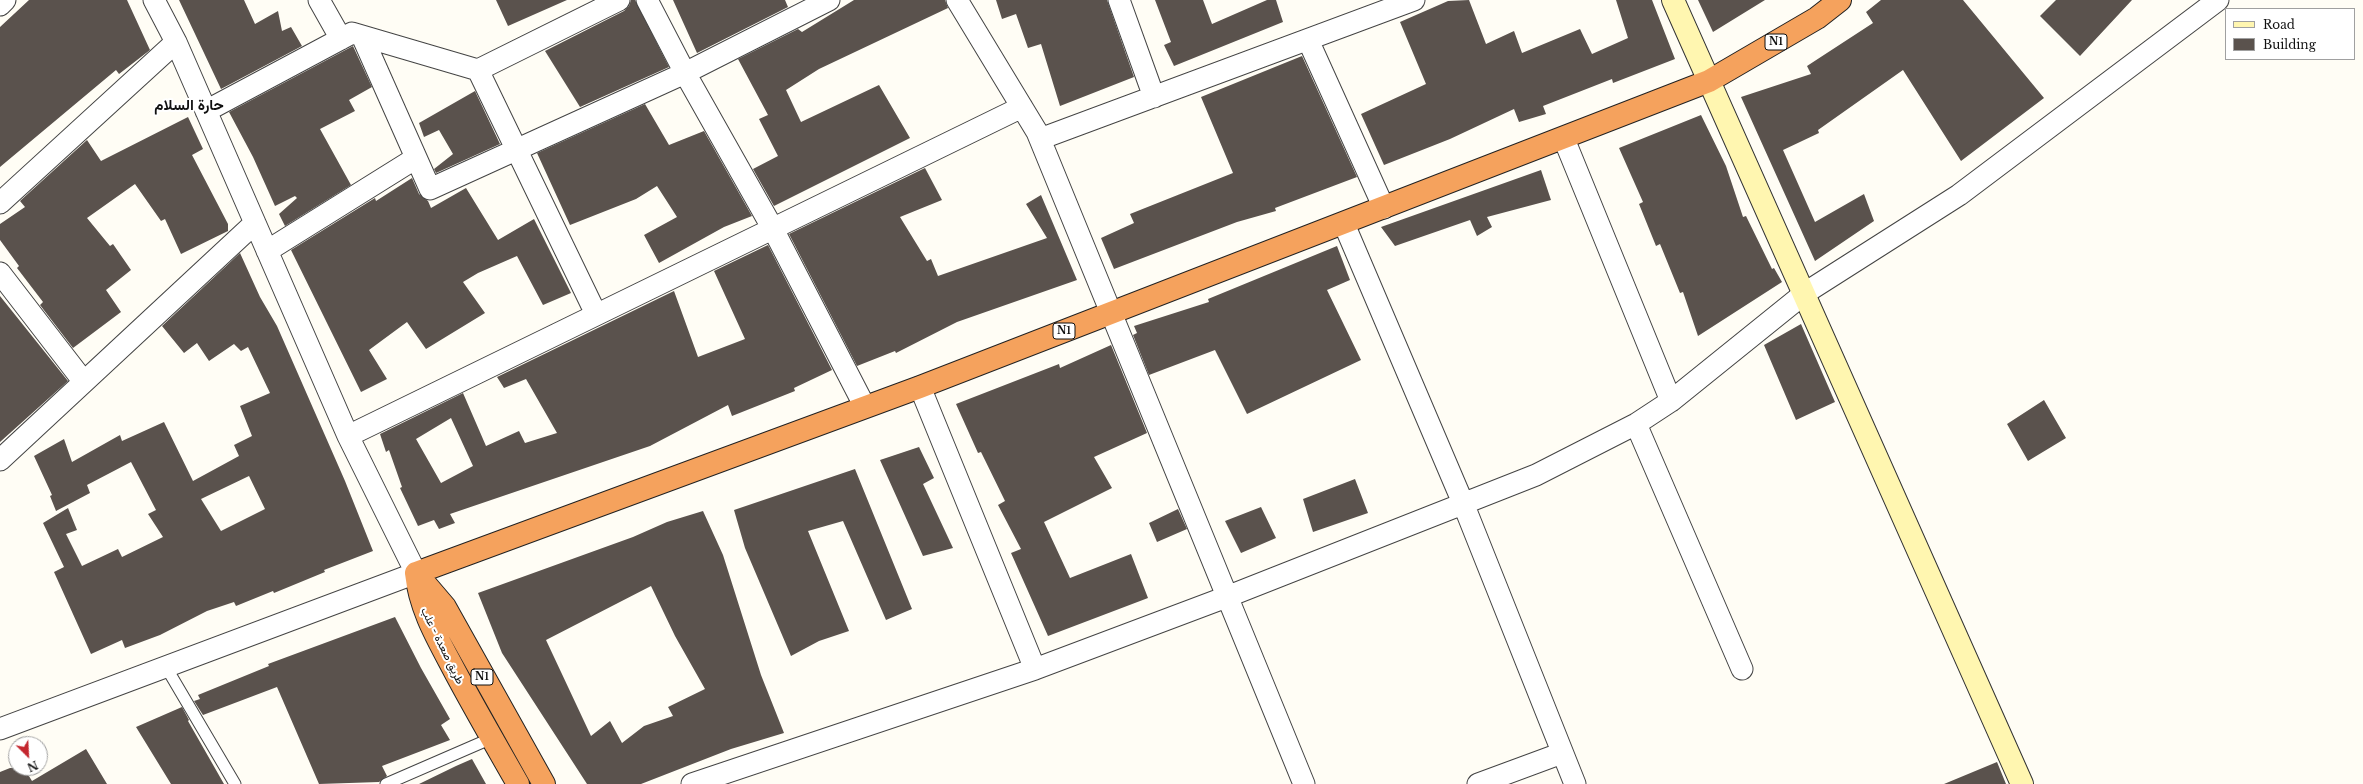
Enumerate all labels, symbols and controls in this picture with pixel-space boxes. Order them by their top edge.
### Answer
legend [2225,8,2355,60]
text: Road [2263,17,2295,32]
road number: N1 [1765,34,1787,50]
text: Building [2263,37,2316,52]
district label: حارة السلام [154,97,224,115]
road number: N1 [1053,323,1075,339]
street label: طريق صعدة - علب [418,605,466,687]
road number: N1 [471,669,493,685]
north arrow [8,736,48,776]
text: N [25,758,40,775]

